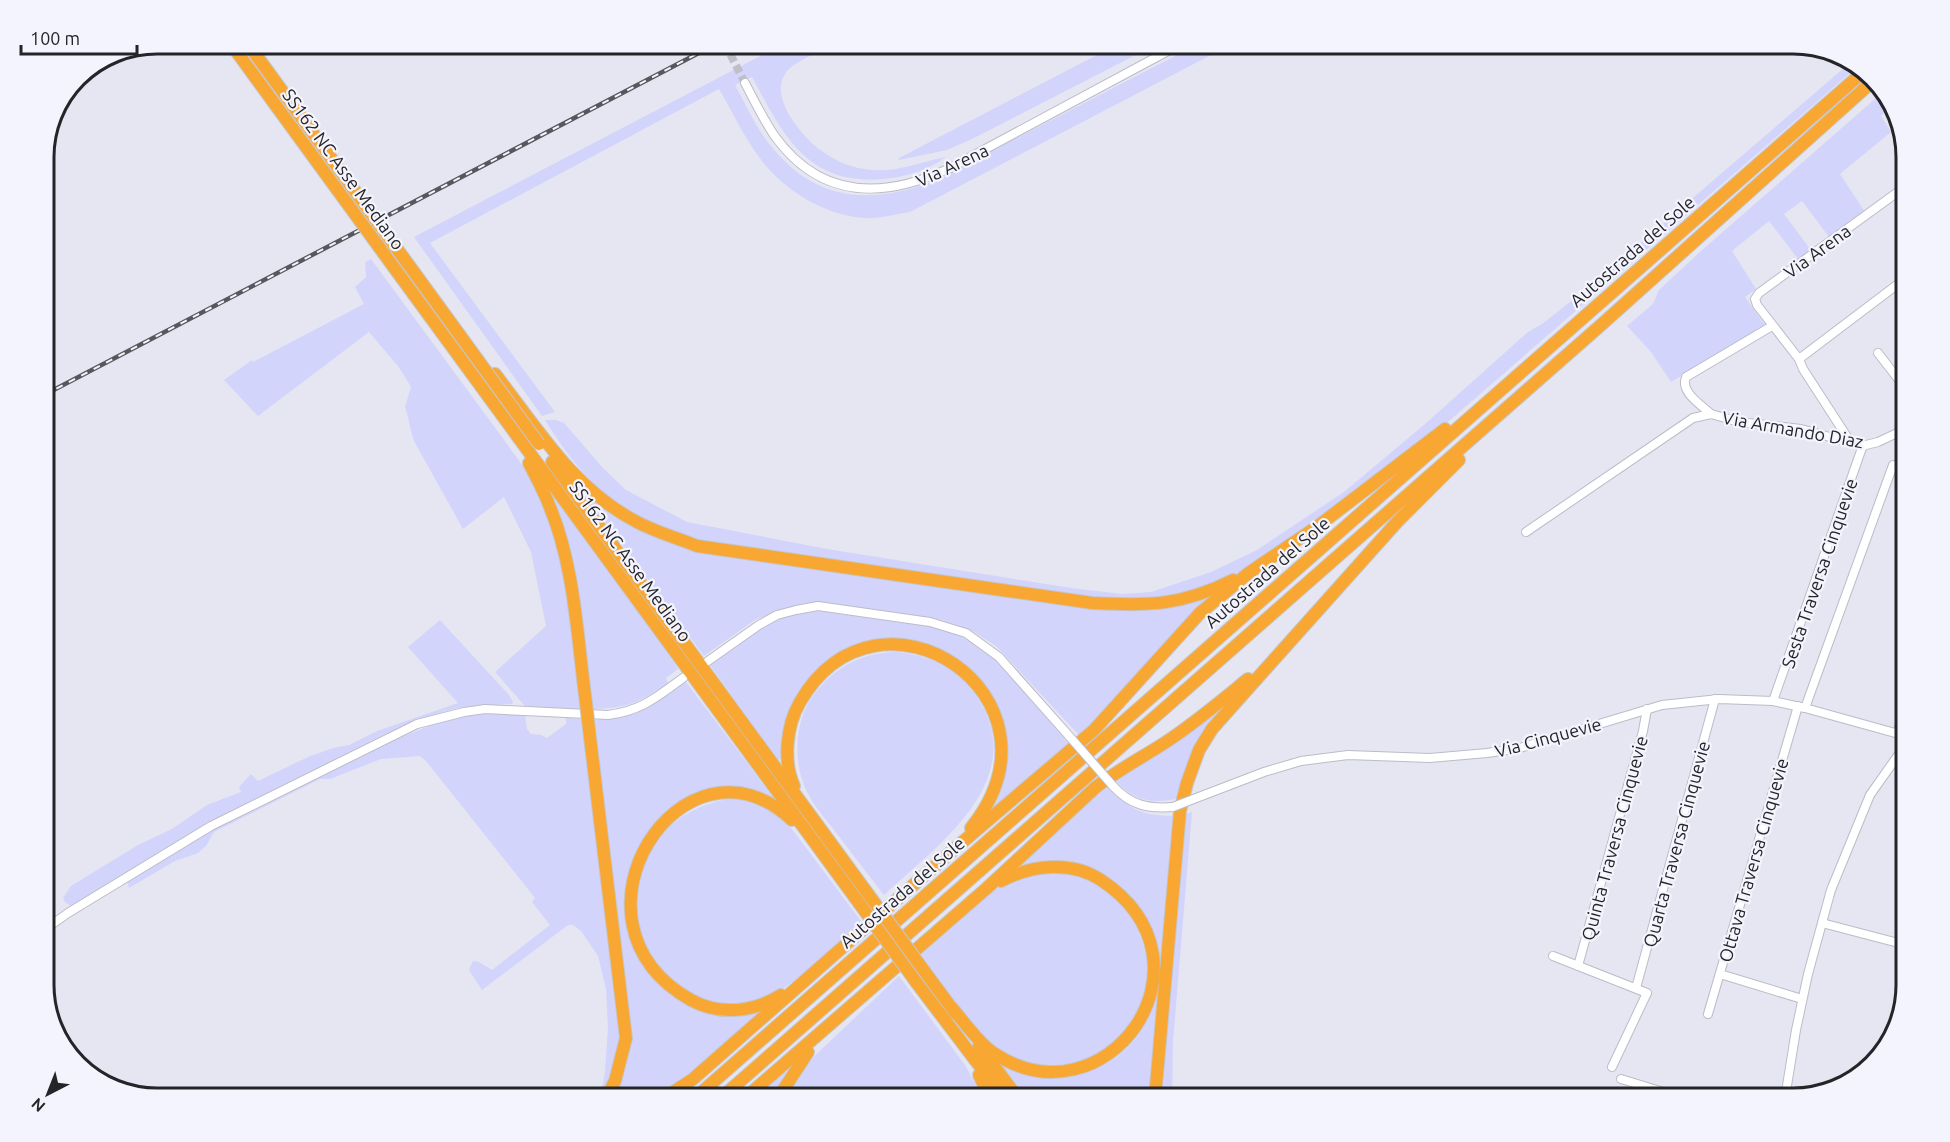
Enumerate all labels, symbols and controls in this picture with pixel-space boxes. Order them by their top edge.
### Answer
scale bar [21,18,136,56]
text: 100 m [30,28,80,48]
street label: SS162 NC Asse Mediano [279,85,409,253]
street label: Via Arena [913,140,991,190]
street label: Autostrada del Sole [1566,192,1698,310]
street label: Via Arena [1780,220,1854,282]
street label: Via Armando Diaz [1721,407,1865,451]
street label: Sesta Traversa Cinquevie [1777,476,1861,670]
street label: SS162 NC Asse Mediano [566,477,696,645]
street label: Autostrada del Sole [1201,513,1333,631]
street label: Via Cinquevie [1493,713,1603,761]
street label: Quinta Traversa Cinquevie [1577,734,1652,943]
street label: Quarta Traversa Cinquevie [1639,739,1714,949]
street label: Ottava Traversa Cinquevie [1714,756,1792,964]
street label: Autostrada del Sole [836,833,968,951]
north arrow [18,1064,78,1124]
text: N [28,1094,48,1116]

